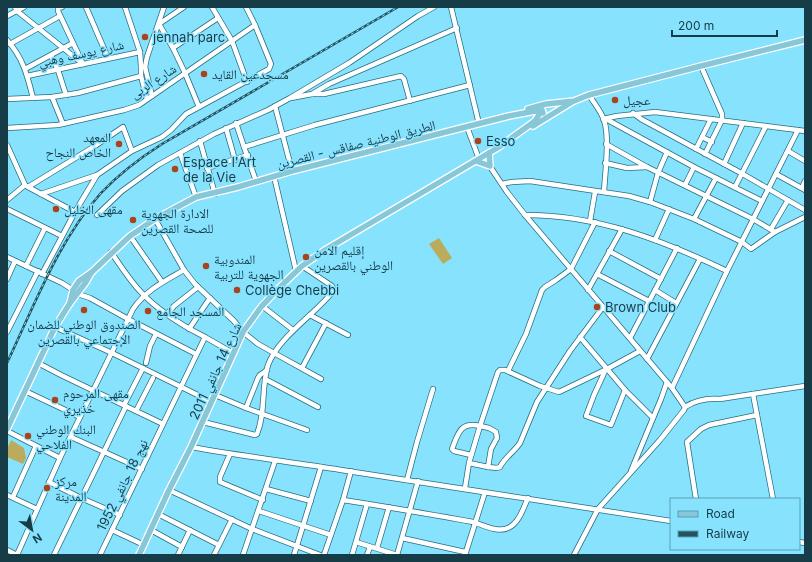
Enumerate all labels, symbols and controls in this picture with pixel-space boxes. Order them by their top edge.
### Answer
scale bar [672,12,777,38]
text: 200 m [678,18,714,33]
place label: jennah parc [152,29,225,45]
marker: jennah parc [140,32,150,42]
street label: شارع يوسف وهبي [37,36,126,73]
street label: شارع الربى [127,60,180,104]
place label: مسجدعين القايد [212,66,289,83]
marker: مسجدعين القايد [199,69,209,79]
place label: عجيل [623,92,651,109]
marker: عجيل [610,95,620,105]
street label: الطريق الوطنية صفاقس - القصرين [275,117,437,172]
place label: المعهد الخاص النجاح [45,129,111,162]
place label: Esso [486,133,516,149]
marker: Esso [473,136,483,146]
marker: المعهد الخاص النجاح [114,139,124,149]
place label: Espace l'Art de la Vie [183,154,256,185]
marker: Espace l'Art de la Vie [170,164,180,174]
place label: مقهى الخليل [64,201,123,218]
marker: مقهى الخليل [51,204,61,214]
place label: الادارة الجهوية للصحة القصرين [141,205,214,237]
marker: الادارة الجهوية للصحة القصرين [128,215,138,225]
place label: إقليم الامن الوطني بالقصرين [314,242,393,276]
place label: المندوبية الجهوية للتربية [214,251,284,283]
marker: إقليم الامن الوطني بالقصرين [301,252,311,262]
marker: المندوبية الجهوية للتربية [201,261,211,271]
place label: Collège Chebbi [245,282,339,298]
marker: Collège Chebbi [232,285,242,295]
place label: Brown Club [605,299,676,315]
marker: Brown Club [592,302,602,312]
place label: المسجد الجامع [156,303,224,321]
marker: الصندوق الوطني للضمان الإجتماعي بالقصرين [79,305,89,315]
marker: المسجد الجامع [143,306,153,316]
place label: الصندوق الوطني للضمان الإجتماعي بالقصرين [27,316,141,350]
street label: شارع 14 جانفي 2011 [186,320,247,423]
place label: مقهى المرحوم خذيري [63,385,129,419]
marker: مقهى المرحوم خذيري [50,395,60,405]
place label: البنك الوطني الفلاحي [36,421,96,455]
marker: البنك الوطني الفلاحي [23,431,33,441]
street label: نهج 18 جانفي 1952 [93,437,154,535]
place label: مركز المدينة [54,473,87,504]
marker: مركز المدينة [42,483,52,493]
legend [670,498,800,550]
text: Road [706,506,735,521]
north arrow [12,510,52,550]
text: Railway [706,526,750,541]
text: N [30,530,45,547]

